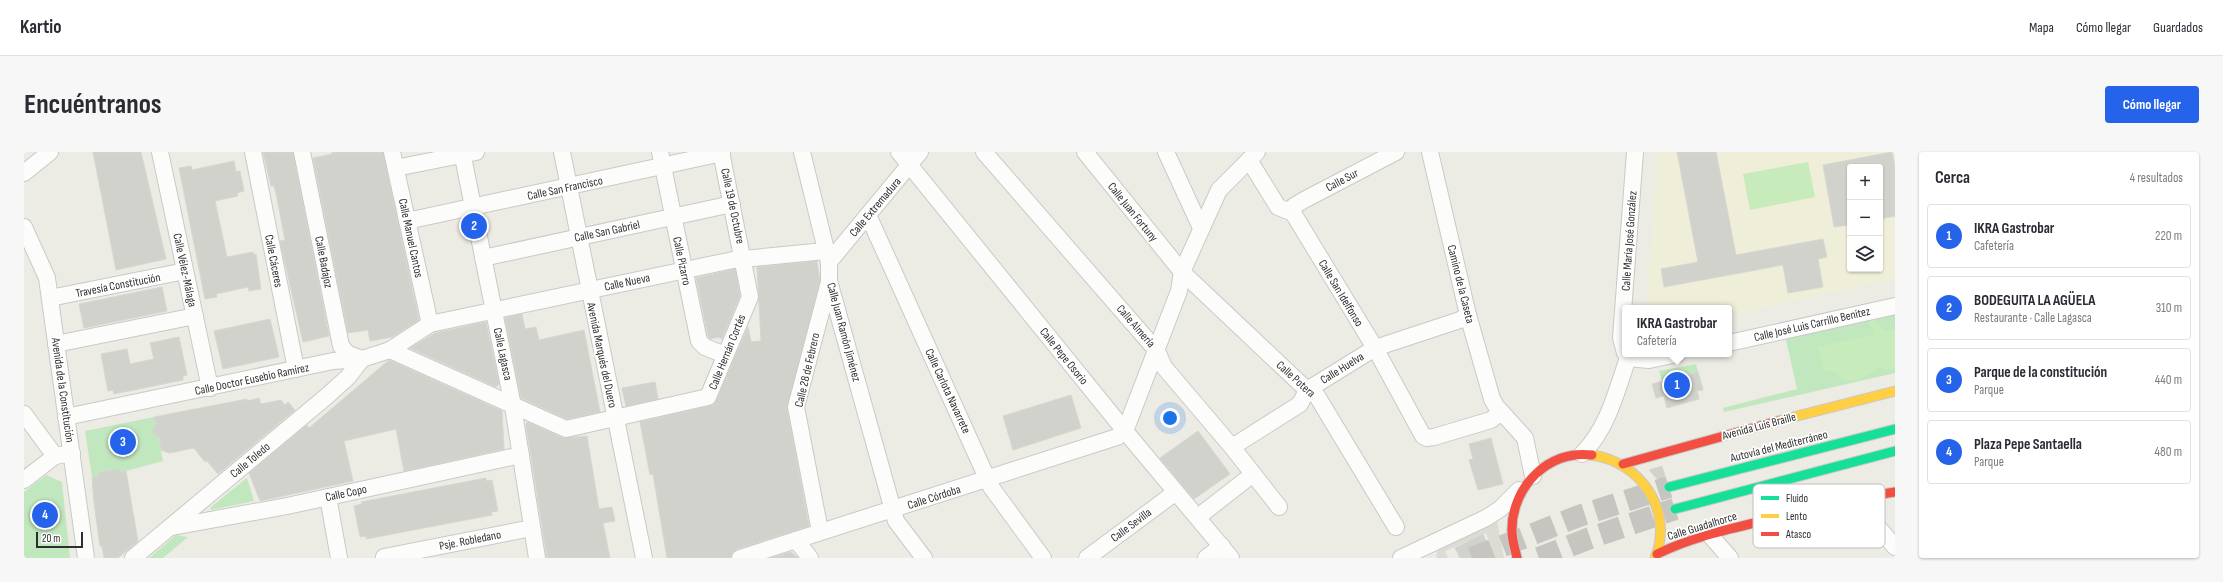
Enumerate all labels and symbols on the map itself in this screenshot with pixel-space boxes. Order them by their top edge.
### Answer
street label: Calle Sur [1323,165,1362,195]
street label: Calle 19 de Octubre [717,167,748,245]
street label: Calle San Francisco [526,173,604,204]
street label: Calle Extremadura [846,174,905,240]
street label: Calle Juan Fortuny [1104,180,1161,245]
street label: Calle María José González [1619,190,1641,292]
street label: Calle Manuel Cantos [395,197,426,279]
pin: 2 [461,211,487,241]
street label: Calle San Gabriel [573,217,641,246]
street label: Calle Vélez-Málaga [169,232,200,309]
street label: Calle Cáceres [261,233,286,289]
street label: Calle Badajoz [311,235,336,290]
street label: Calle Pizarro [669,235,694,287]
street label: Camino de la Caseta [1444,243,1478,325]
street label: Calle San Idelfonso [1315,257,1366,329]
street label: Travesía Constitución [74,270,162,301]
street label: Calle Nueva [603,270,652,295]
street label: Calle Juan Ramón Jiménez [823,281,864,384]
street label: Avenida Marqués del Duero [583,300,620,409]
street label: Calle Almería [1113,302,1159,351]
street label: Calle José Luis Carrillo Benítez [1753,304,1872,345]
street label: Calle Hernán Cortés [706,312,749,392]
street label: Calle Pepe Osorio [1036,325,1091,388]
street label: Calle Lagasca [490,326,515,382]
street label: Calle 28 de Febrero [792,331,823,409]
street label: Avenida de la Constitución [48,336,77,443]
street label: Calle Carlota Navarrete [921,346,974,436]
street label: Calle Huelva [1318,349,1367,388]
street label: Calle Potera [1273,358,1319,401]
street label: Calle Doctor Eusebio Ramírez [194,360,311,399]
pin: 1 [1664,370,1690,400]
your location [1160,408,1180,428]
street label: Avenida Luis Braille [1720,409,1798,444]
pin: 3 [110,427,136,457]
street label: Autovía del Mediterráneo [1728,427,1829,466]
street label: Calle Toledo [227,439,273,481]
street label: Calle Copo [324,482,368,505]
street label: Calle Córdoba [906,482,963,513]
legend [1753,484,1885,548]
text: Fluido [1786,492,1808,505]
pin: 4 [32,500,58,530]
street label: Calle Sevilla [1108,505,1155,546]
street label: Calle Guadalhorce [1666,509,1739,544]
text: Lento [1786,510,1807,523]
street label: Psje. Robledano [438,527,502,554]
text: Atasco [1785,528,1812,541]
scale bar [36,530,83,549]

